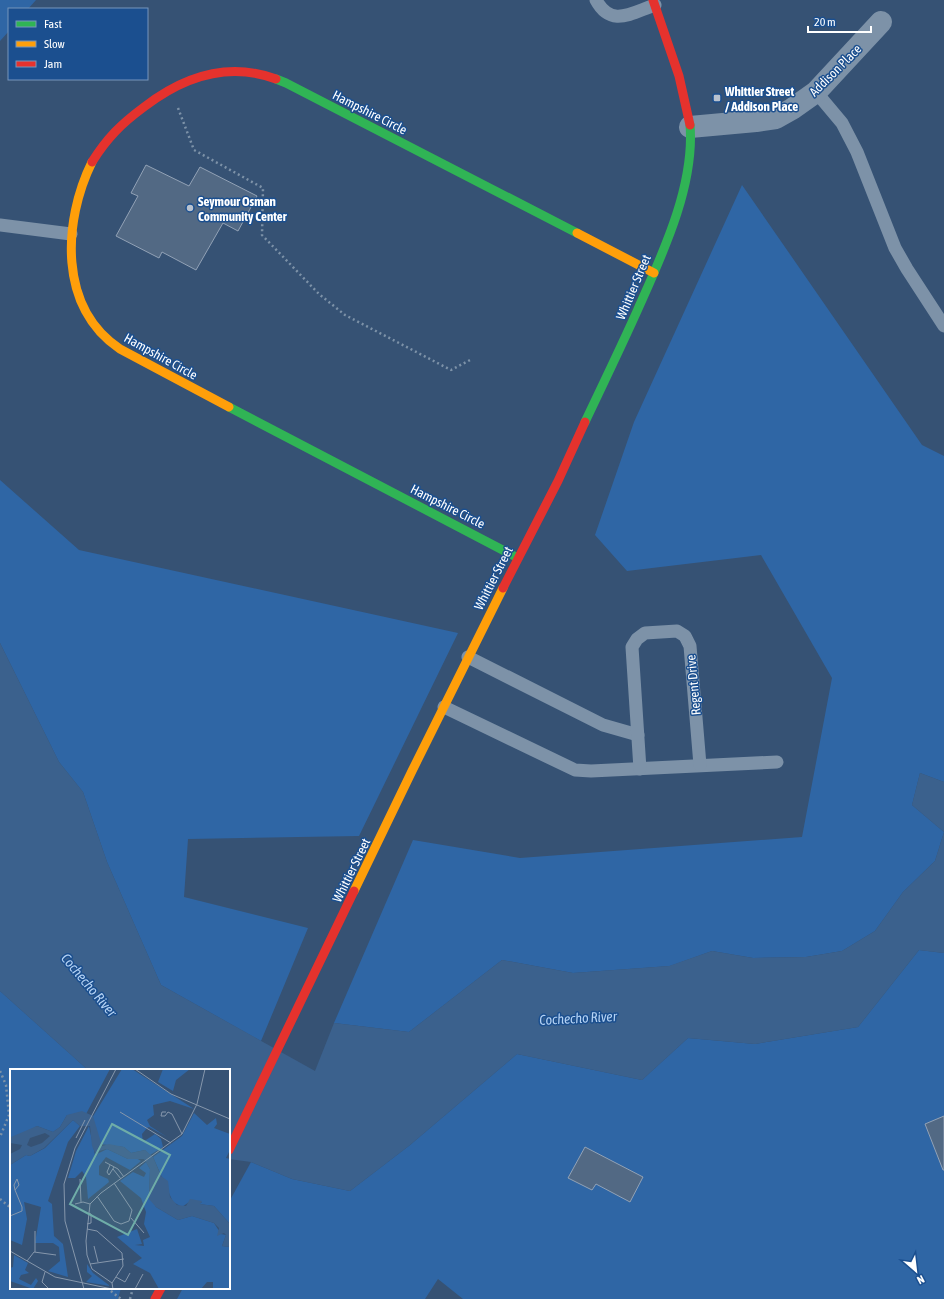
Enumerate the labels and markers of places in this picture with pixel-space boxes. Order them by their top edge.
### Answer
place label: Whittier Street / Addison Place [724,84,798,114]
marker: Whittier Street / Addison Place [712,93,722,103]
place label: Seymour Osman Community Center [198,194,288,224]
marker: Seymour Osman Community Center [185,203,195,213]

